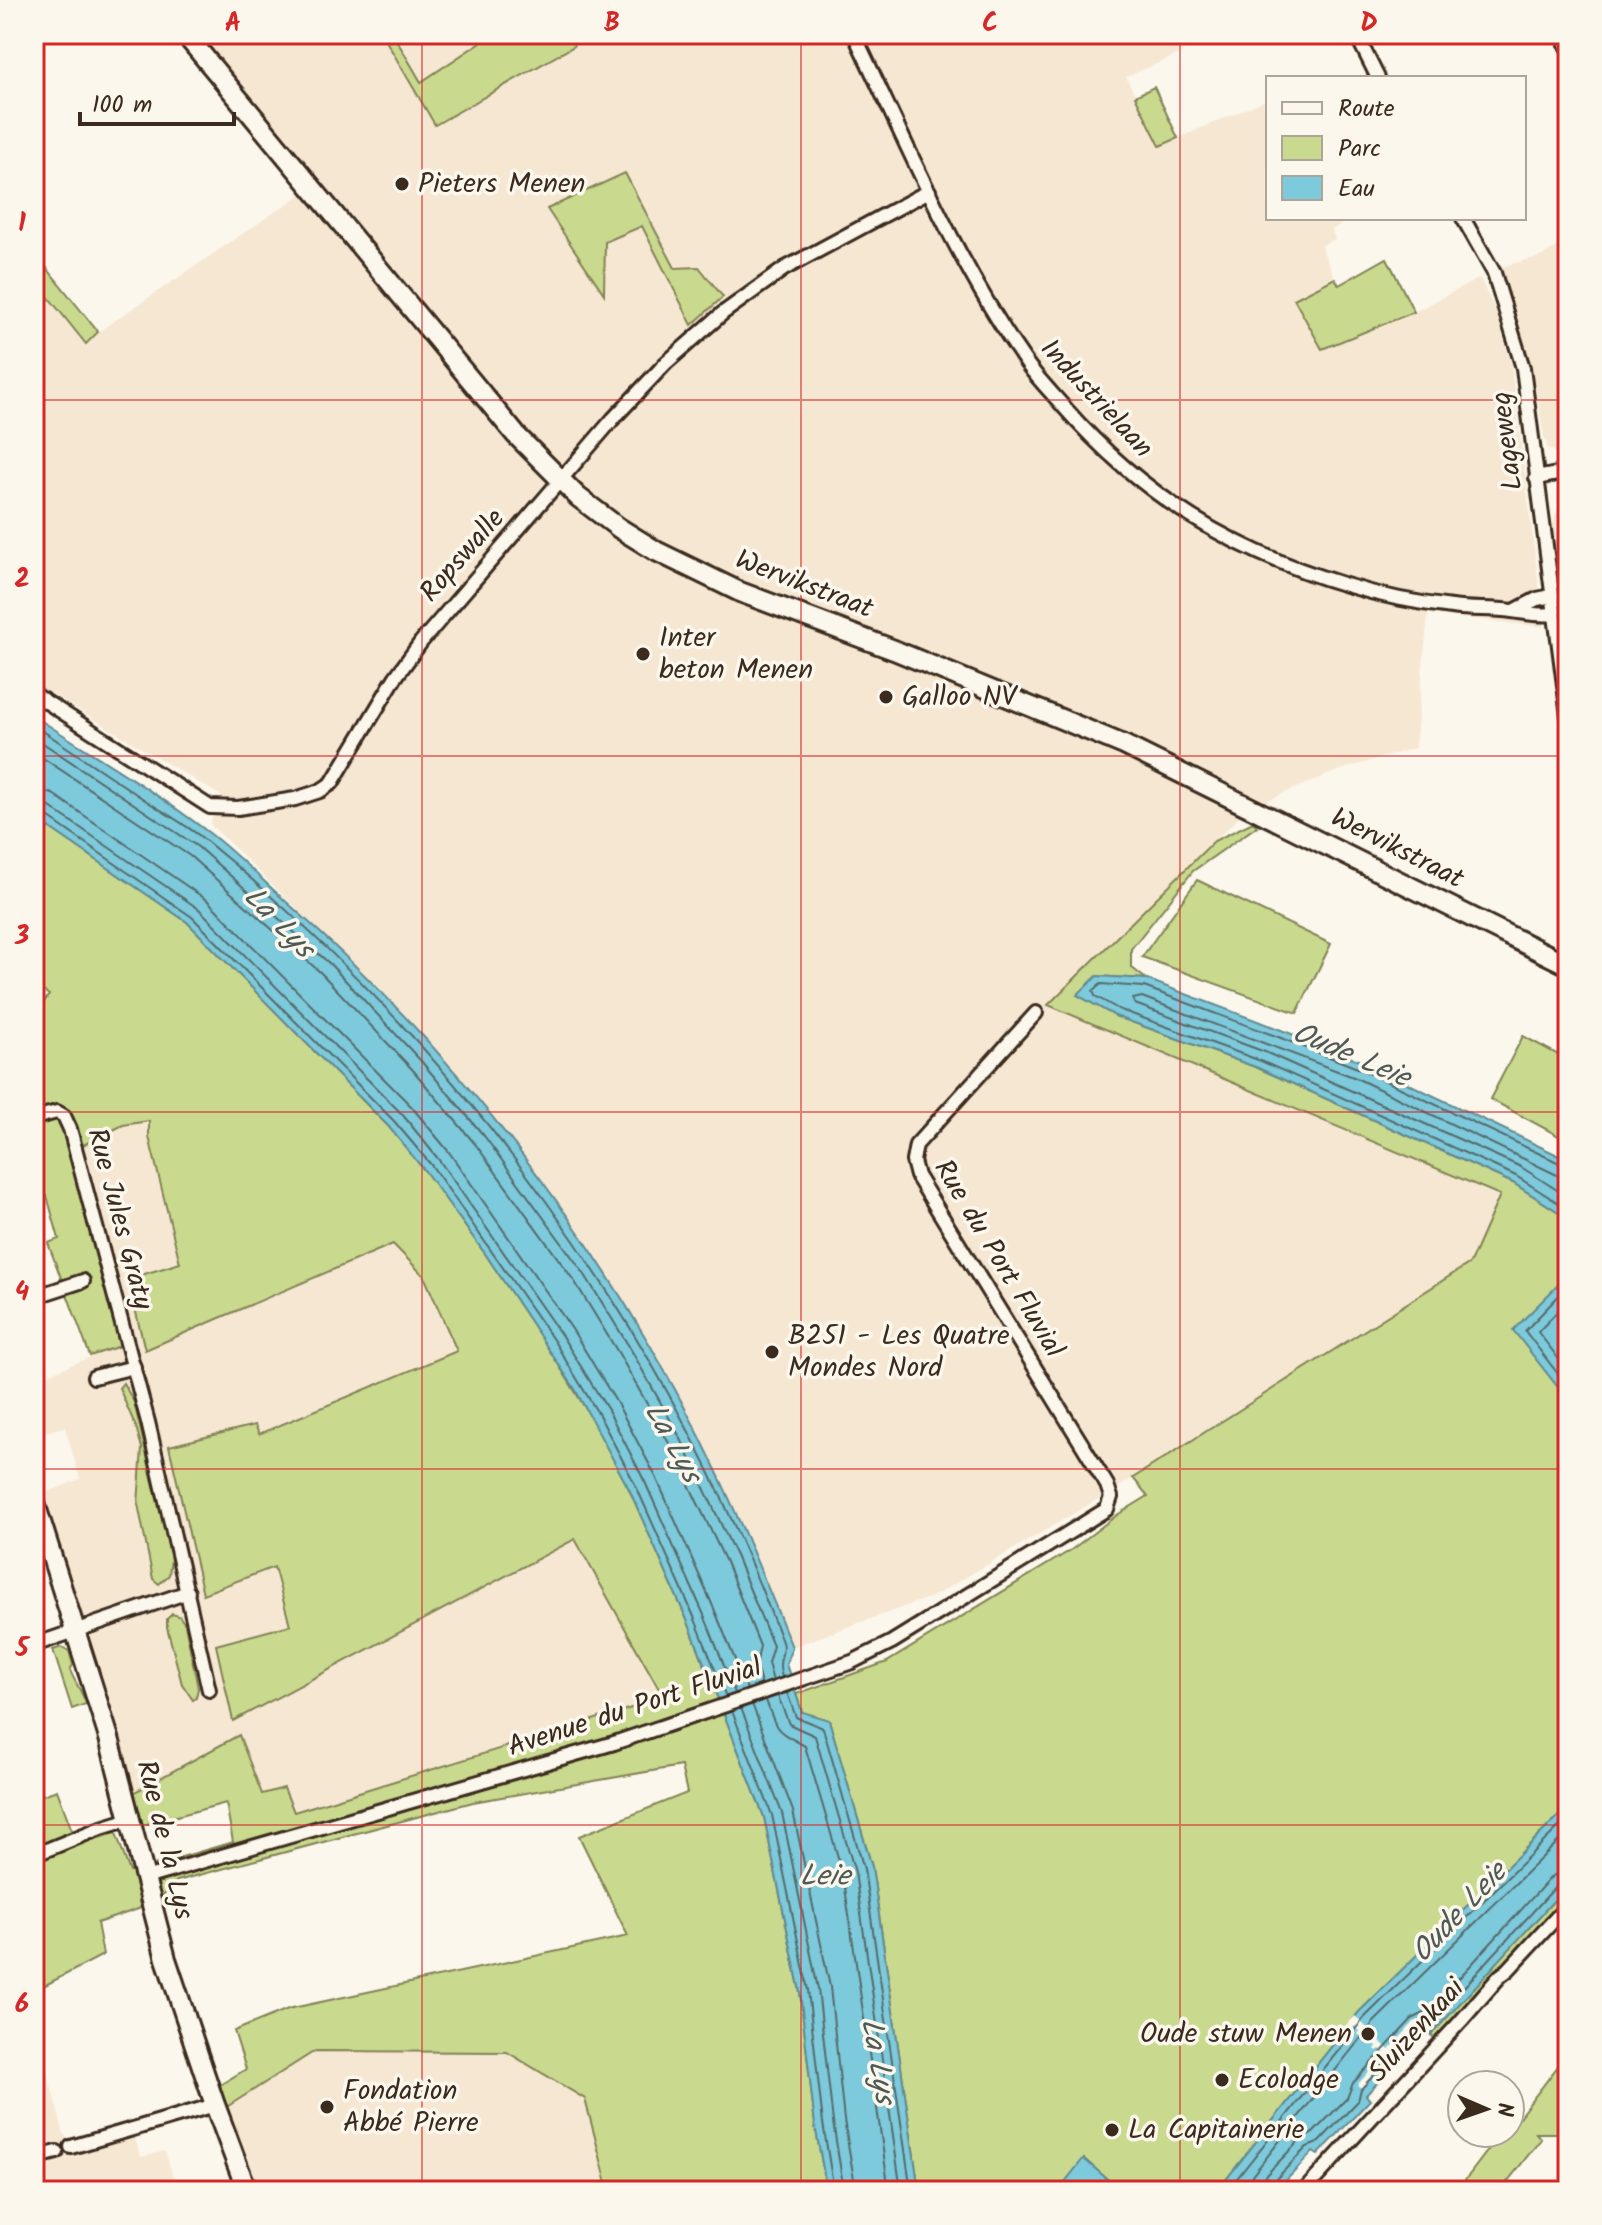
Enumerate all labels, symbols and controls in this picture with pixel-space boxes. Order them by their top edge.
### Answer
text: A [225,3,241,45]
text: B [604,3,620,45]
text: C [982,3,998,45]
text: D [1360,3,1378,45]
scale bar [80,76,234,126]
legend [1266,76,1526,220]
text: 100 m [92,86,152,125]
text: Route [1338,90,1395,129]
text: Parc [1338,130,1381,169]
place label: Pieters Menen [418,162,585,207]
text: Eau [1338,170,1375,209]
marker: Pieters Menen [393,175,411,193]
text: 1 [18,203,26,245]
street label: Industrielaan [1028,329,1164,469]
street label: Lageweg [1480,389,1536,493]
street label: Ropswalle [409,498,517,613]
street label: Wervikstraat [728,538,881,632]
text: 2 [14,559,30,601]
place label: Inter beton Menen [659,616,813,693]
marker: Inter beton Menen [634,645,652,663]
place label: Galloo NV [902,675,1019,720]
marker: Galloo NV [877,688,895,706]
street label: Wervikstraat [1322,796,1473,902]
water label: La Lys [231,875,327,973]
text: 3 [14,916,29,958]
water label: Oude Leie [1285,1010,1420,1103]
street label: Rue Jules Graty [73,1123,165,1316]
street label: Rue du Port Fluvial [921,1151,1075,1367]
text: 4 [15,1272,29,1314]
place label: B251 - Les Quatre Mondes Nord [788,1314,1010,1391]
marker: B251 - Les Quatre Mondes Nord [763,1343,781,1361]
water label: La Lys [630,1394,715,1495]
text: 5 [14,1628,30,1670]
street label: Avenue du Port Fluvial [502,1646,768,1770]
street label: Rue de la Lys [122,1755,206,1925]
water label: Oude Leie [1400,1850,1521,1975]
water label: Leie [800,1853,853,1901]
street label: Sluizenkaai [1358,1967,1477,2094]
text: 6 [15,1984,29,2026]
place label: Oude stuw Menen [1140,2012,1352,2057]
water label: La Lys [846,2015,909,2111]
marker: Oude stuw Menen [1359,2025,1377,2043]
place label: Ecolodge [1238,2058,1339,2103]
place label: Fondation Abbé Pierre [343,2069,479,2146]
north arrow [1446,2069,1526,2149]
marker: Ecolodge [1213,2071,1231,2089]
marker: Fondation Abbé Pierre [318,2098,336,2116]
text: N [1486,2102,1521,2117]
place label: La Capitainerie [1128,2108,1305,2153]
marker: La Capitainerie [1103,2121,1121,2139]

